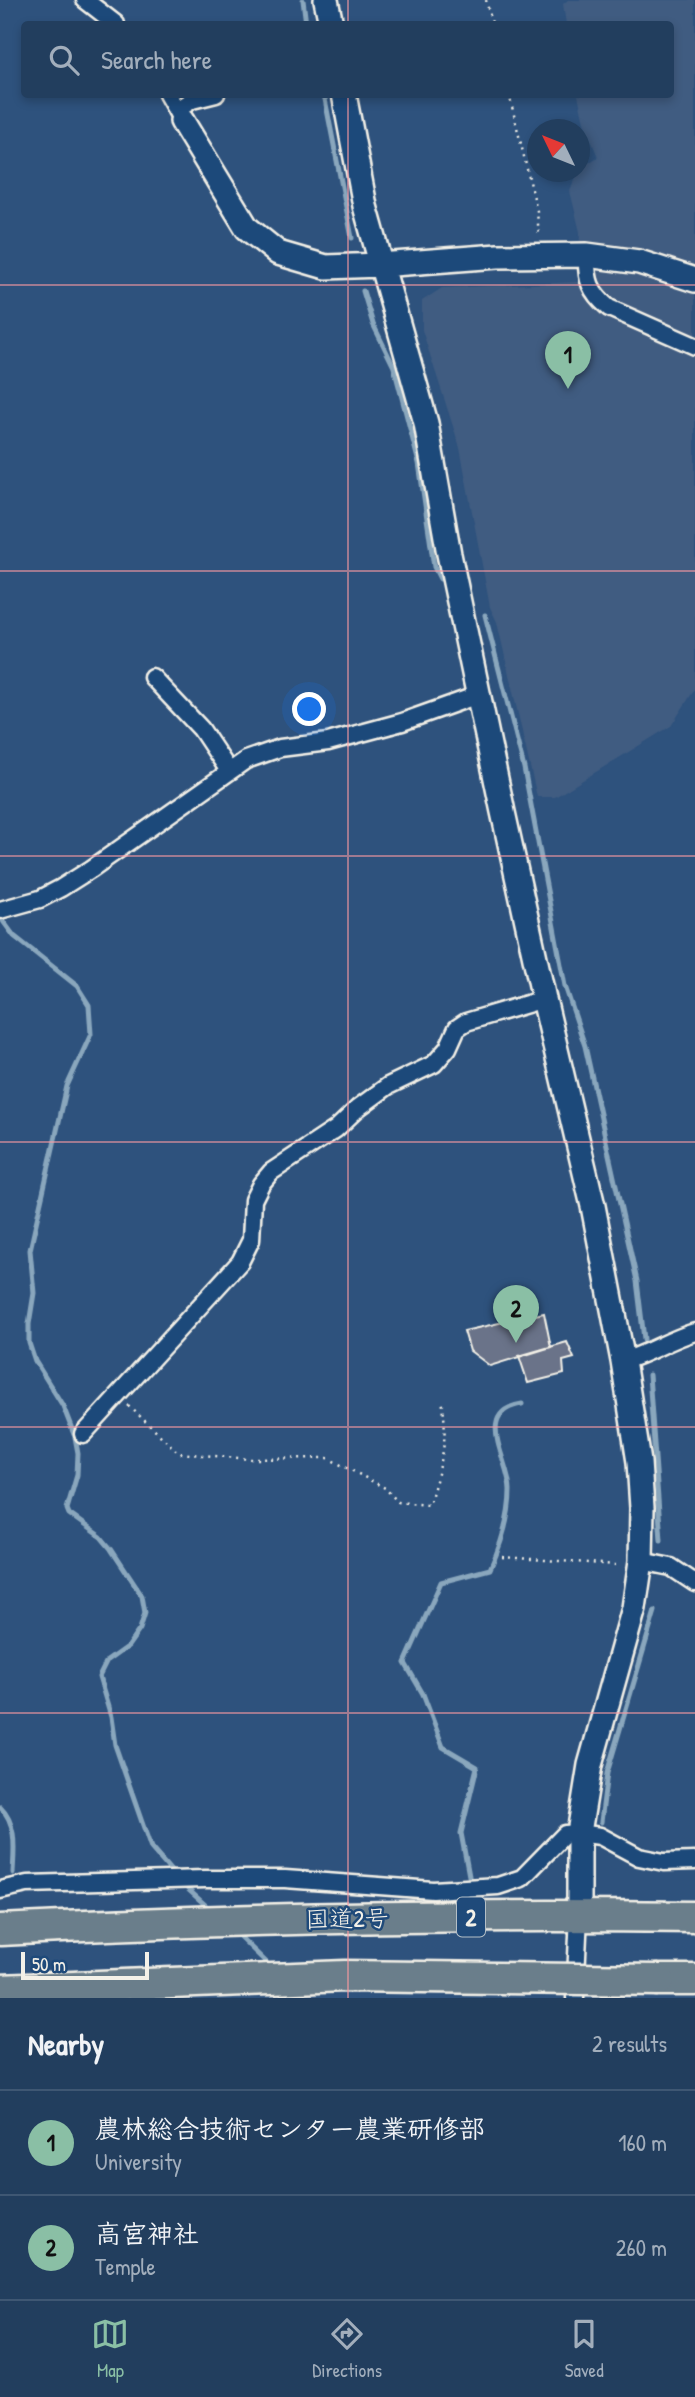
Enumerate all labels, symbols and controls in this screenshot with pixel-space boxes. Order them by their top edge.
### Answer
search box [21,21,674,98]
icon: search [45,41,83,79]
text: Search here [101,42,212,77]
north arrow [527,119,590,182]
pin: 1 [545,331,591,389]
your location [292,692,326,726]
pin: 2 [493,1285,539,1343]
road number: 2 [457,1898,485,1936]
street label: 国道2号 [305,1901,389,1935]
scale bar [21,1949,149,1981]
text: 50 m [32,1951,66,1977]
text: Nearby [28,2024,104,2064]
text: 2 results [592,2028,667,2059]
text: 農林総合技術センター農業研修部 [95,2111,485,2146]
text: 1 [47,2127,55,2158]
text: 160 m [618,2127,667,2158]
text: University [95,2146,182,2177]
text: 高宮神社 [95,2216,199,2251]
text: 2 [46,2232,56,2263]
text: 260 m [616,2232,667,2263]
text: Temple [95,2251,156,2282]
tab: Map [91,2315,129,2383]
tab: Directions [312,2315,382,2383]
tab: Saved [565,2315,604,2383]

